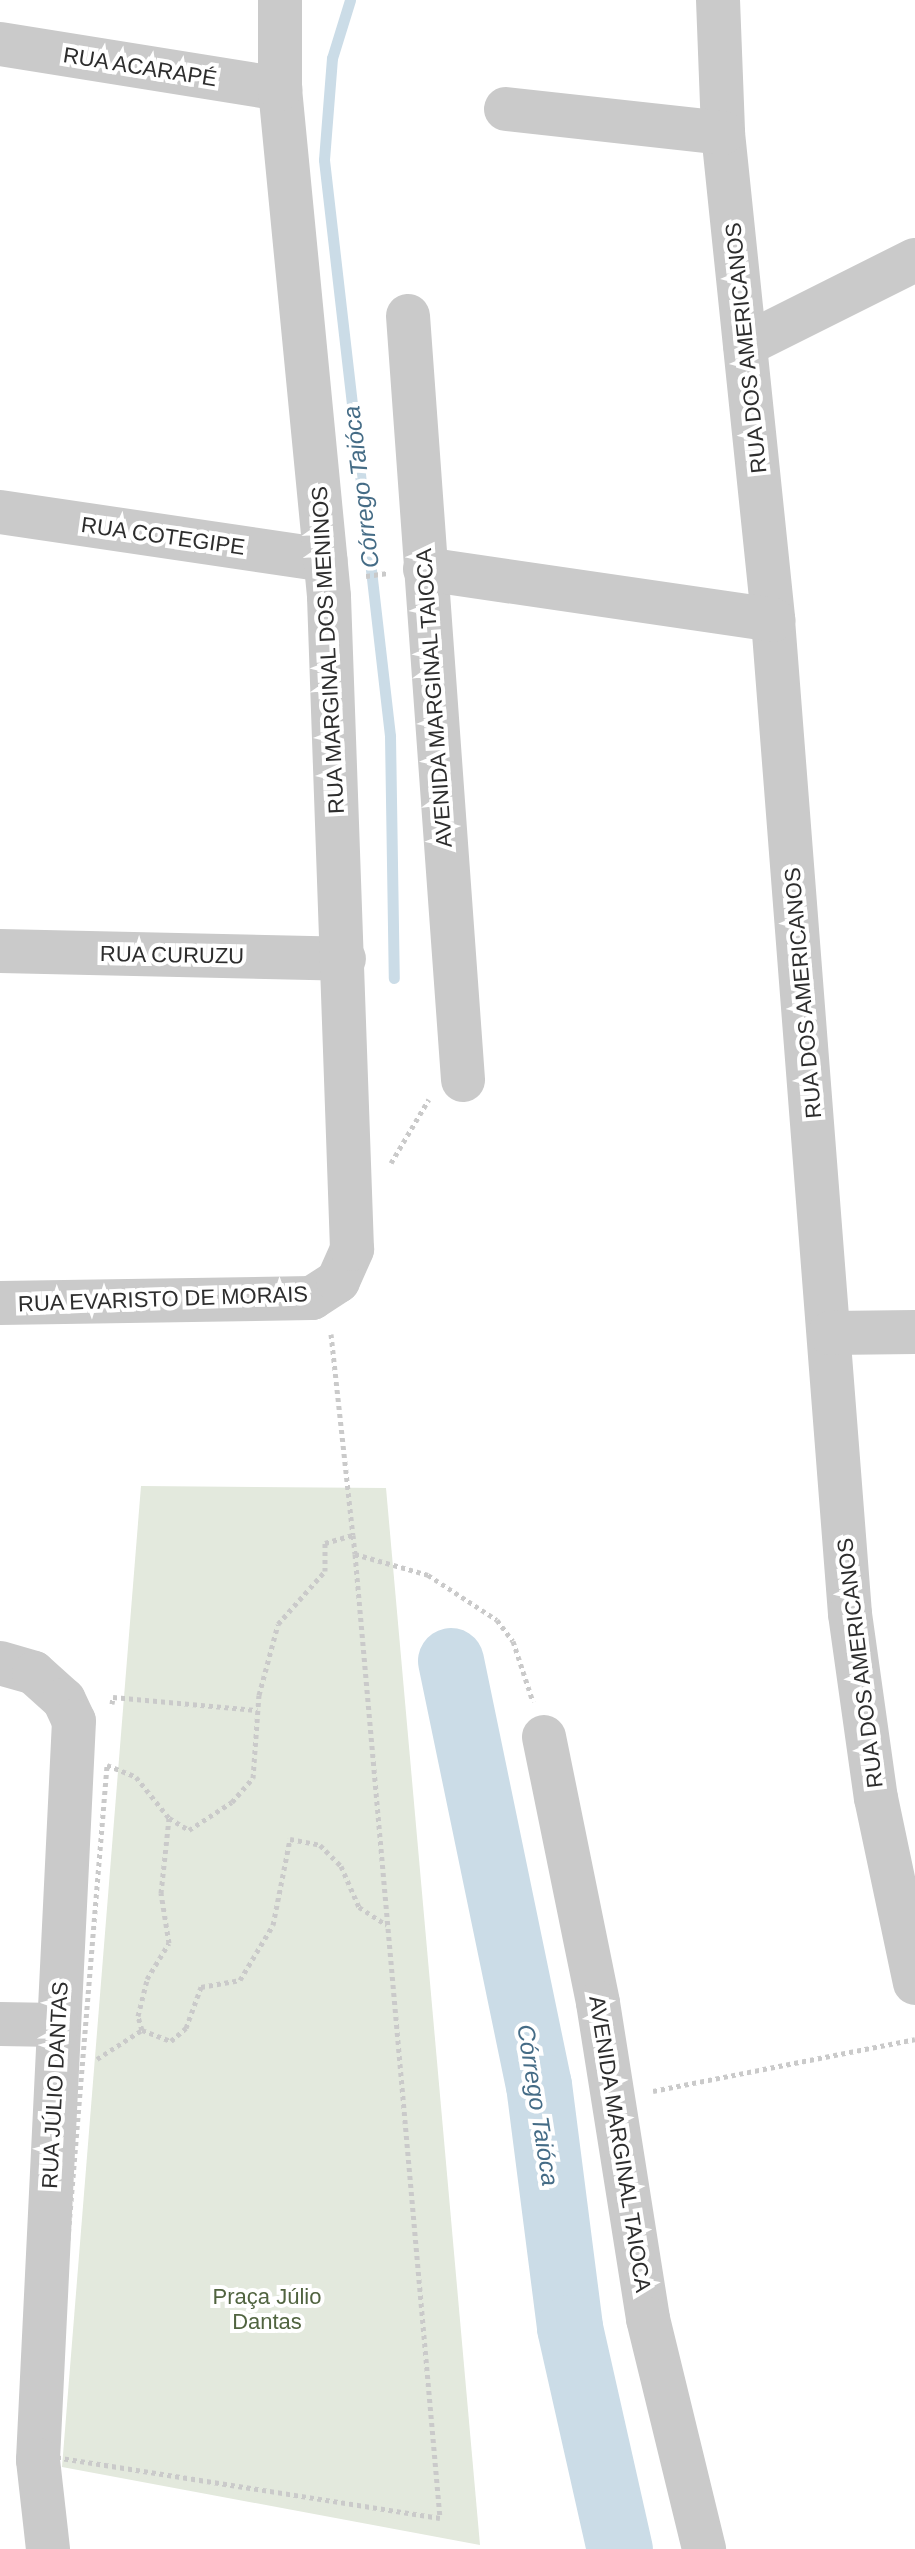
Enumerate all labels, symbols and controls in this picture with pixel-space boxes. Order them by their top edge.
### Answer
street label: RUA ACARAPÉ [60,42,220,92]
street label: RUA DOS AMERICANOS [720,220,772,476]
water label: Córrego Taióca [337,404,385,570]
street label: RUA MARGINAL DOS MENINOS [306,485,350,815]
street label: RUA COTEGIPE [79,511,247,561]
street label: AVENIDA MARGINAL TAIOCA [410,546,458,850]
street label: RUA DOS AMERICANOS [779,865,827,1121]
street label: RUA CURUZU [99,941,245,969]
street label: RUA EVARISTO DE MORAIS [17,1281,309,1317]
street label: RUA DOS AMERICANOS [831,1535,889,1791]
street label: RUA JÚLIO DANTAS [36,1980,74,2190]
street label: AVENIDA MARGINAL TAIOCA [583,1993,657,2295]
water label: Córrego Taióca [511,2022,565,2188]
park label: Praça Júlio Dantas [213,2283,321,2334]

